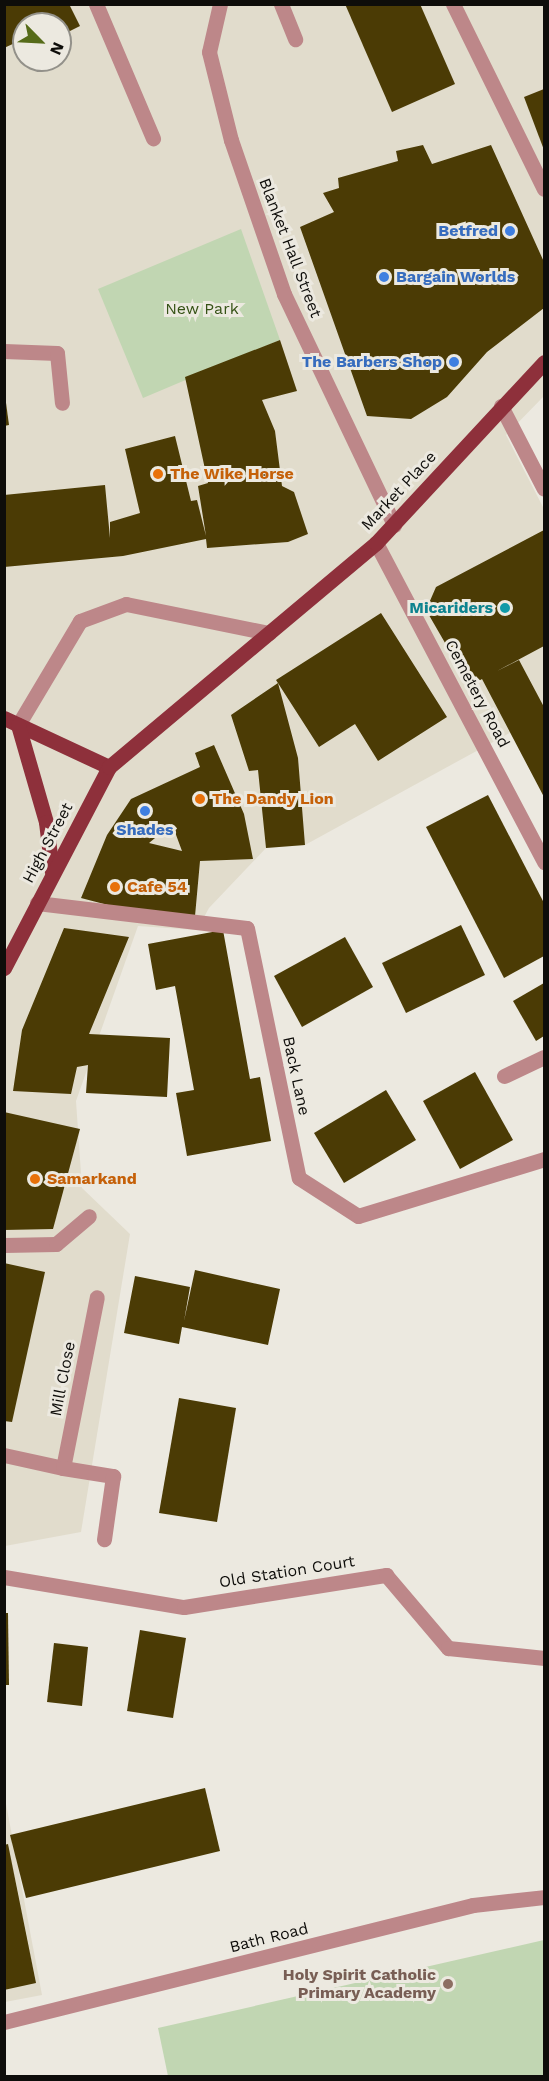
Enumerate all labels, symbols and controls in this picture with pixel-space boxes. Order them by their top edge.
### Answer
north arrow [12,12,72,72]
text: N [46,39,68,58]
street label: Blanket Hall Street [254,175,326,321]
place label: Betfred [438,221,498,241]
marker: Betfred [503,224,517,238]
place label: Bargain Worlds [396,267,516,287]
marker: Bargain Worlds [377,270,391,284]
park label: New Park [165,299,239,319]
place label: The Barbers Shop [302,352,442,372]
marker: The Barbers Shop [447,355,461,369]
street label: Market Place [358,448,440,534]
place label: The Wike Horse [170,464,294,484]
marker: The Wike Horse [151,467,165,481]
place label: Micariders [409,598,493,618]
marker: Micariders [498,601,512,615]
street label: Cemetery Road [440,637,514,751]
place label: The Dandy Lion [212,789,334,809]
marker: The Dandy Lion [193,792,207,806]
street label: High Street [19,800,77,886]
marker: Shades [138,804,152,818]
place label: Shades [116,820,174,840]
place label: Cafe 54 [127,877,187,897]
marker: Cafe 54 [108,880,122,894]
street label: Back Lane [278,1035,314,1117]
place label: Samarkand [47,1169,137,1189]
marker: Samarkand [28,1172,42,1186]
street label: Mill Close [46,1340,80,1418]
street label: Old Station Court [218,1552,356,1592]
street label: Bath Road [228,1919,310,1957]
place label: Holy Spirit Catholic Primary Academy [282,1965,436,2003]
marker: Holy Spirit Catholic Primary Academy [441,1977,455,1991]

